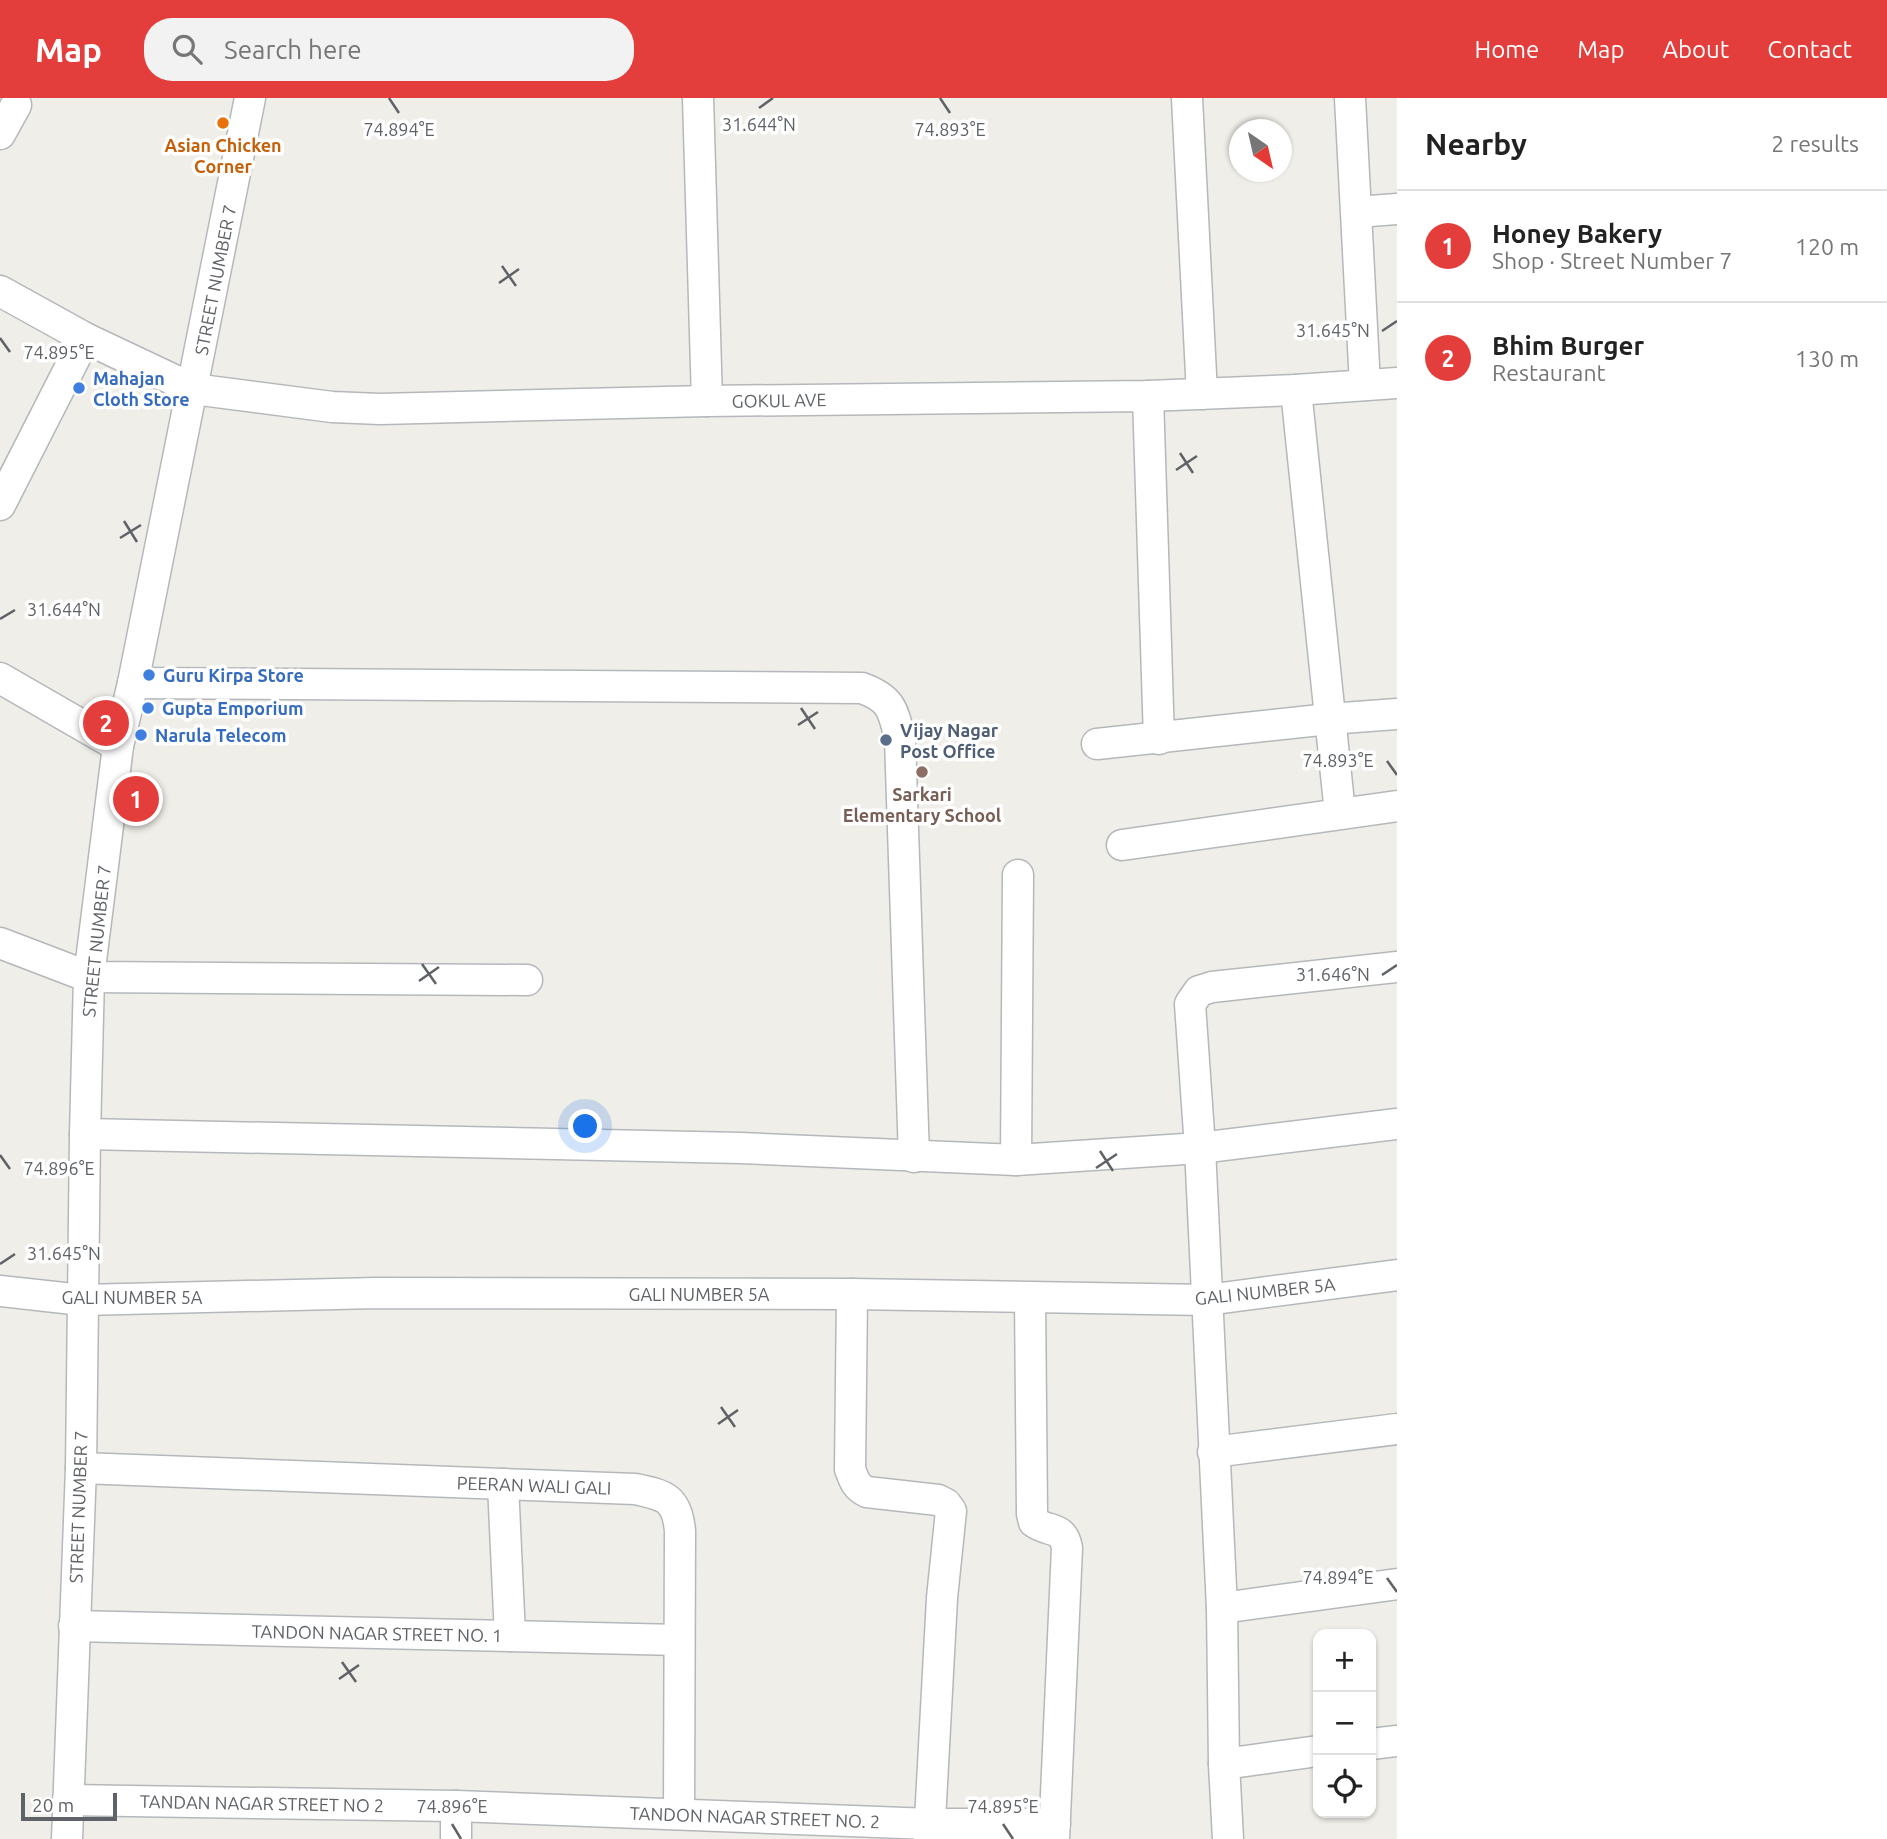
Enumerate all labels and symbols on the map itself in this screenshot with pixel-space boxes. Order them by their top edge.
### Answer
text: 31.644°N [722,114,796,134]
marker: Asian Chicken Corner [215,115,231,131]
text: 74.894°E [363,119,435,139]
text: 74.893°E [914,119,986,139]
north arrow [1229,119,1292,182]
place label: Asian Chicken Corner [164,135,282,176]
street label: STREET NUMBER 7 [191,203,239,357]
text: 31.645°N [1296,320,1370,340]
text: 74.895°E [23,342,95,362]
place label: Mahajan Cloth Store [93,368,190,409]
marker: Mahajan Cloth Store [71,380,87,396]
street label: GOKUL AVE [731,389,827,411]
text: 31.644°N [27,599,101,619]
place label: Guru Kirpa Store [163,665,304,685]
marker: Guru Kirpa Store [141,667,157,683]
pin: 2 [83,697,129,749]
place label: Gupta Emporium [162,698,304,718]
marker: Gupta Emporium [140,700,156,716]
place label: Vijay Nagar Post Office [900,720,999,761]
place label: Narula Telecom [155,725,286,745]
marker: Narula Telecom [133,727,149,743]
marker: Vijay Nagar Post Office [878,732,894,748]
text: 74.893°E [1302,750,1374,770]
marker: Sarkari Elementary School [914,764,930,780]
pin: 1 [113,773,159,825]
place label: Sarkari Elementary School [843,784,1002,825]
street label: STREET NUMBER 7 [78,864,114,1018]
text: 31.646°N [1296,964,1370,984]
your location [568,1109,602,1143]
text: 74.896°E [23,1158,95,1178]
text: 31.645°N [27,1243,101,1263]
street label: GALI NUMBER 5A [1194,1274,1336,1308]
street label: GALI NUMBER 5A [628,1284,770,1304]
street label: GALI NUMBER 5A [61,1287,203,1307]
street label: STREET NUMBER 7 [65,1430,91,1584]
street label: PEERAN WALI GALI [456,1472,612,1498]
text: 74.894°E [1302,1567,1374,1587]
street label: TANDON NAGAR STREET NO. 1 [252,1621,502,1645]
scale bar [21,1790,117,1822]
street label: TANDAN NAGAR STREET NO 2 [140,1791,384,1815]
text: 74.896°E [416,1796,488,1816]
text: 74.895°E [967,1796,1039,1816]
street label: TANDON NAGAR STREET NO. 2 [629,1803,881,1831]

